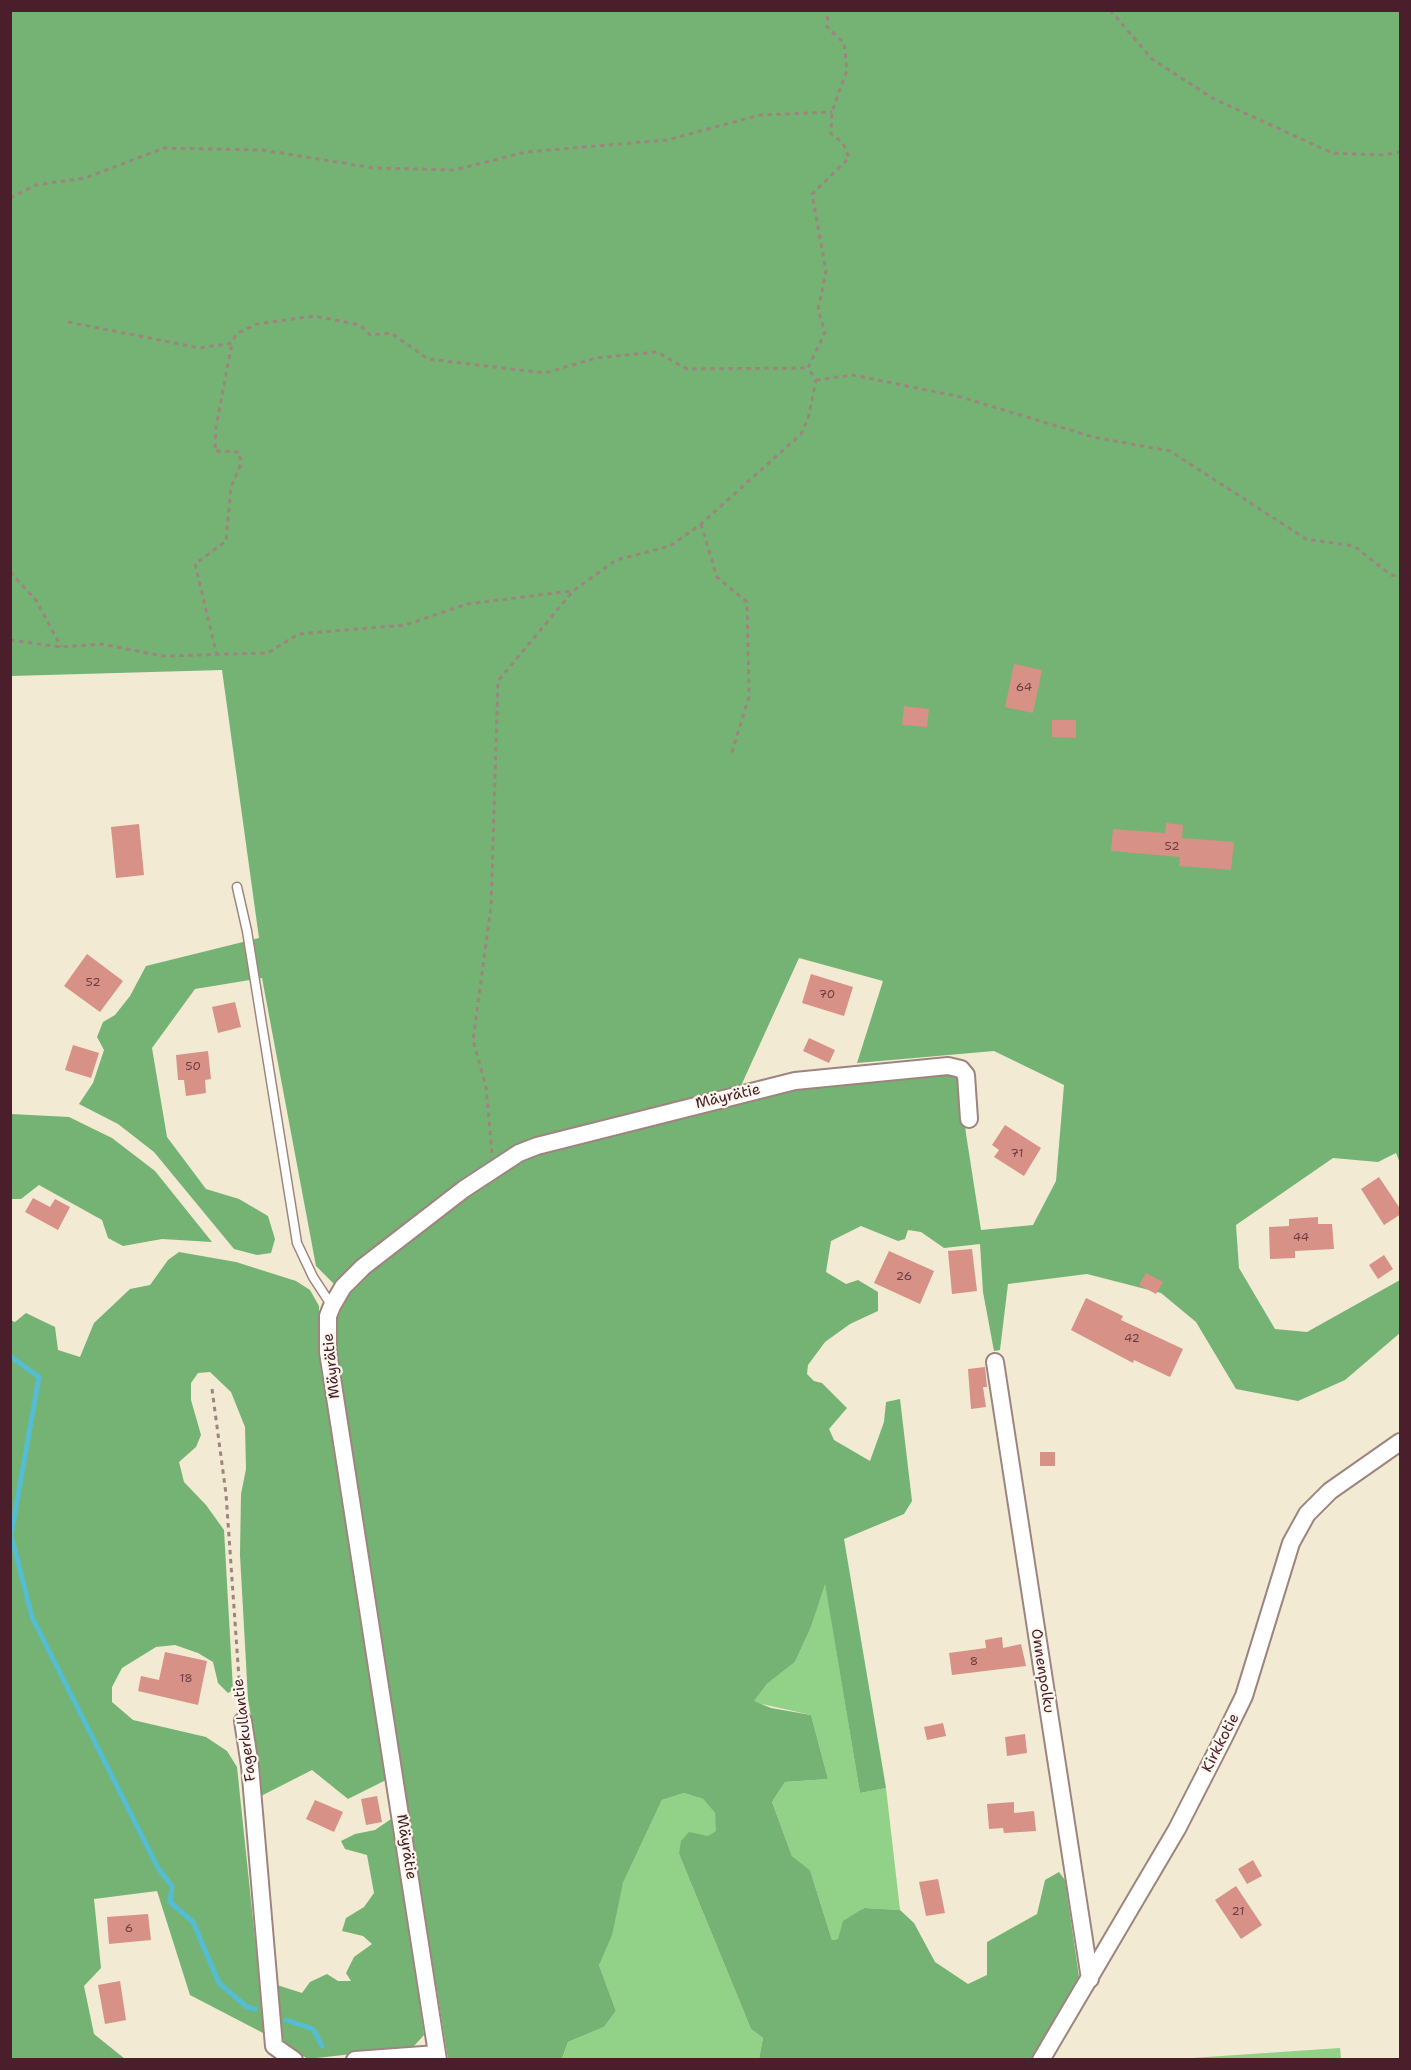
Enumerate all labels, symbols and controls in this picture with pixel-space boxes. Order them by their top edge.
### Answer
house number: 64 [1016,681,1032,695]
house number: 52 [1164,840,1180,854]
house number: 52 [85,976,101,990]
house number: 70 [819,988,835,1002]
house number: 50 [185,1060,201,1074]
street label: Mäyrätie [694,1081,762,1113]
house number: 71 [1011,1147,1023,1161]
house number: 44 [1293,1231,1309,1245]
house number: 26 [896,1270,912,1284]
street label: Mäyrätie [320,1332,344,1400]
house number: 42 [1124,1332,1140,1346]
street label: Onnenpolku [1026,1627,1058,1715]
house number: 8 [970,1655,978,1669]
house number: 18 [179,1672,193,1686]
street label: Fagerkullantie [230,1677,260,1783]
street label: Kirkkotie [1198,1710,1244,1776]
street label: Mäyrätie [392,1813,420,1881]
house number: 21 [1232,1905,1244,1919]
house number: 6 [125,1922,133,1936]

